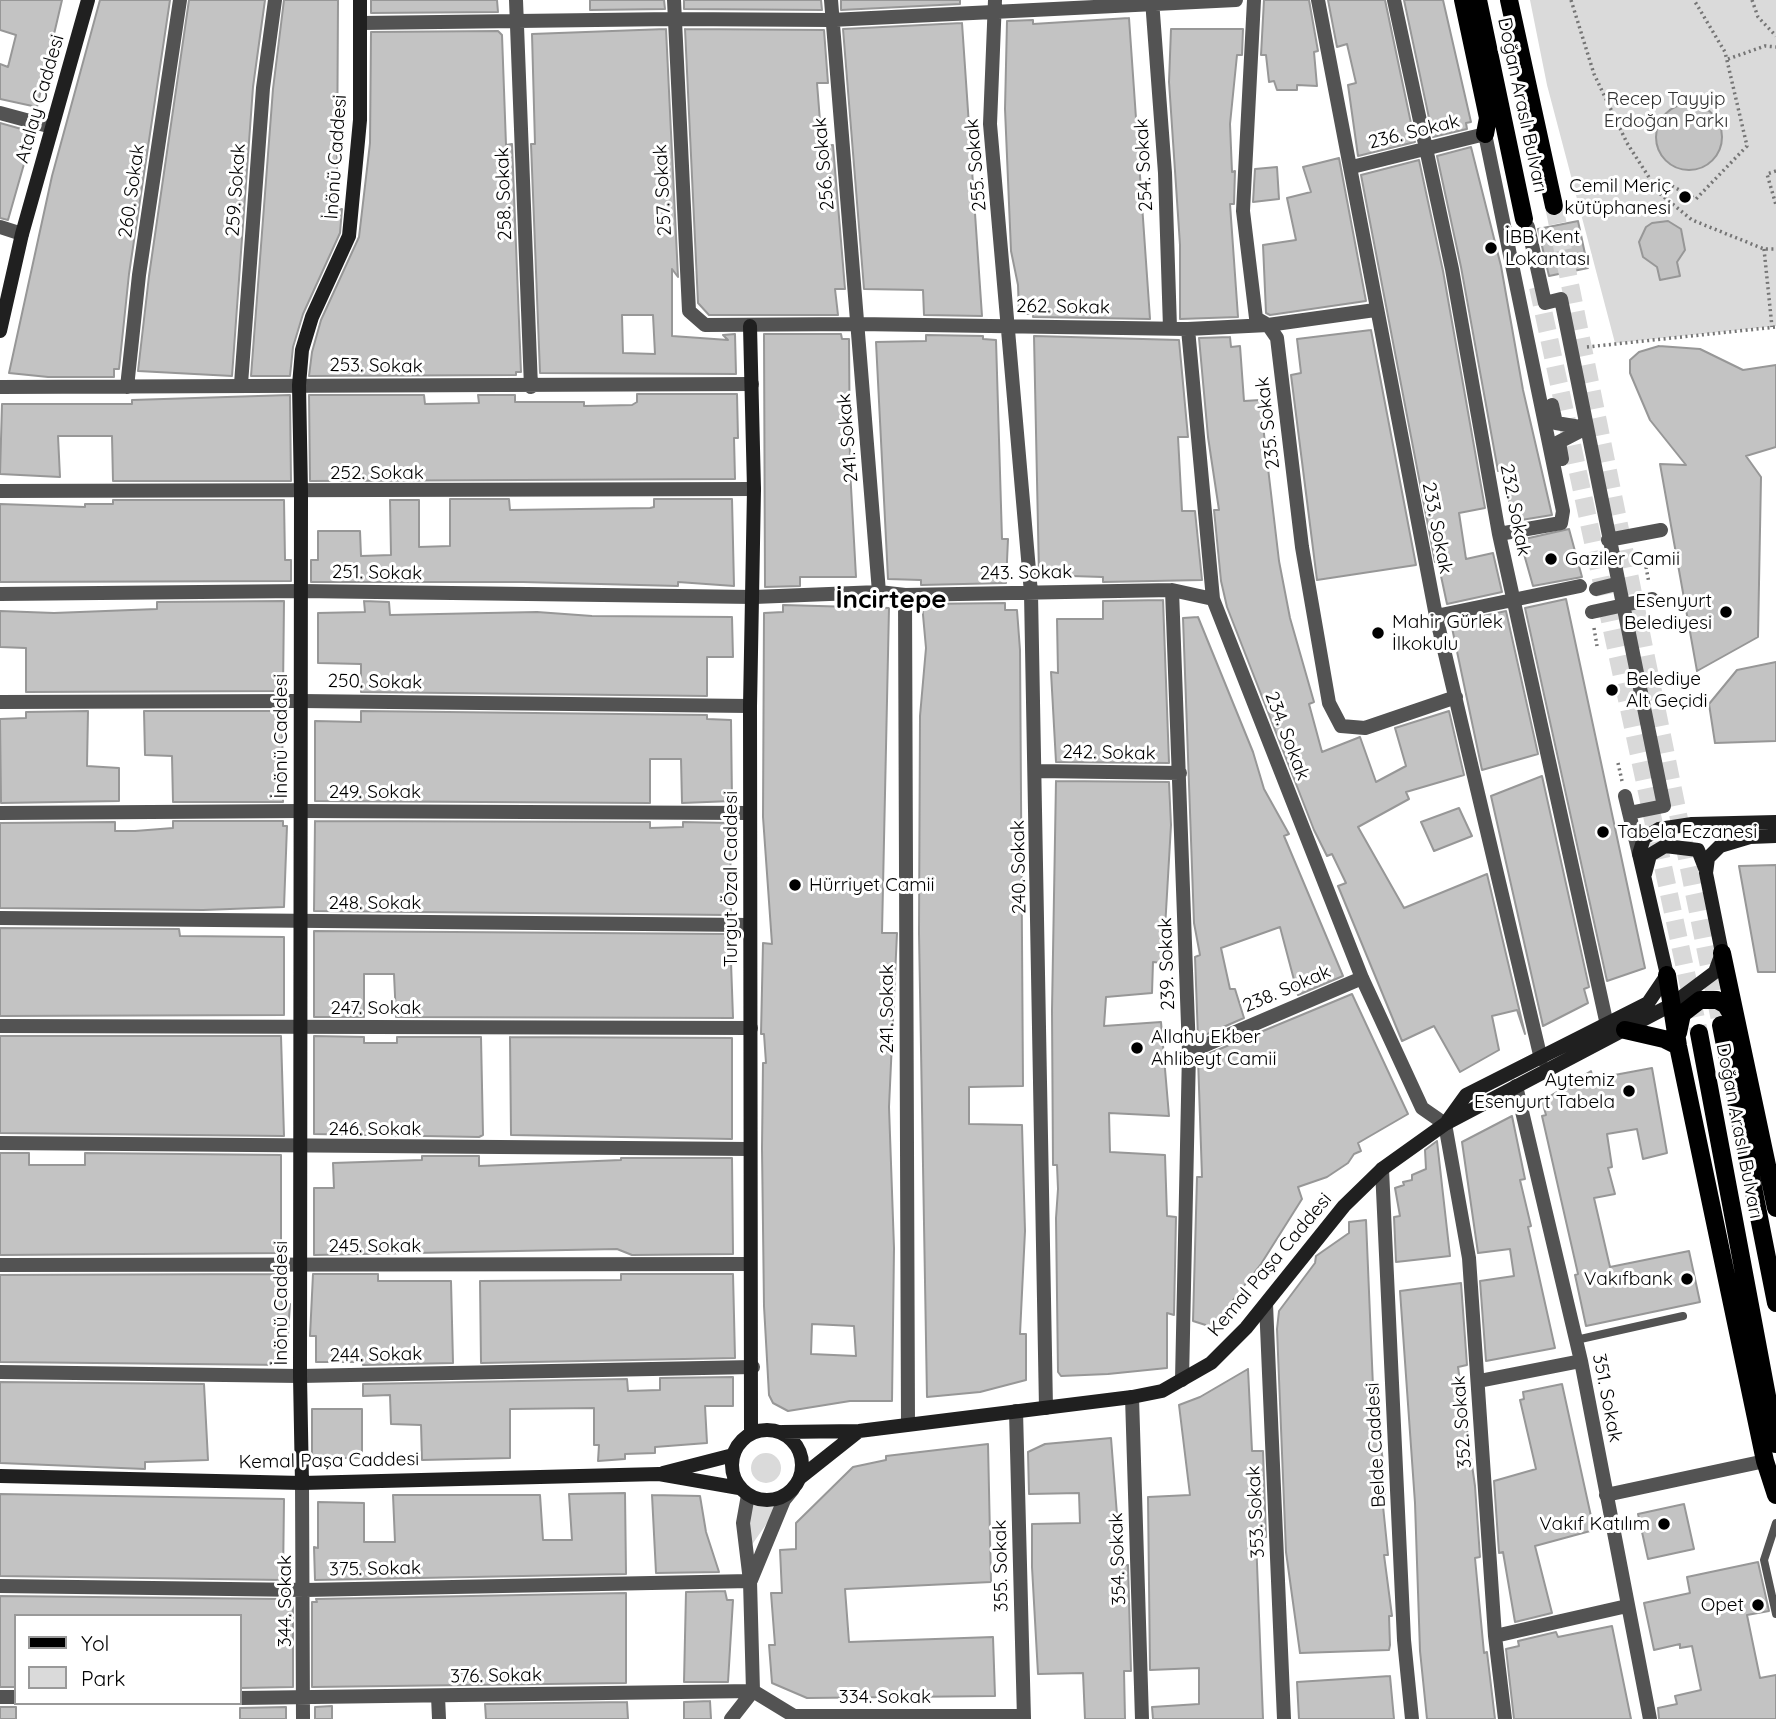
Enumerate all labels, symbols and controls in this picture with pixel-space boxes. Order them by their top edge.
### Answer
street label: Doğan Araslı Bulvarı [1492,15,1552,195]
street label: Atalay Caddesi [11,32,69,166]
park label: Recep Tayyip Erdoğan Parkı [1604,88,1728,132]
street label: İnönü Caddesi [320,94,352,220]
street label: 236. Sokak [1366,110,1462,154]
street label: 256. Sokak [809,116,839,212]
street label: 255. Sokak [961,118,991,212]
street label: 254. Sokak [1130,118,1158,212]
street label: 260. Sokak [114,143,150,239]
street label: 259. Sokak [221,143,251,237]
street label: 257. Sokak [649,143,677,237]
street label: 258. Sokak [491,147,517,241]
place label: Cemil Meriç kütüphanesi [1564,175,1671,219]
marker: Cemil Meriç kütüphanesi [1677,189,1693,205]
place label: İBB Kent Lokantası [1505,226,1590,270]
marker: İBB Kent Lokantası [1483,240,1499,256]
street label: 262. Sokak [1016,295,1110,319]
street label: 253. Sokak [329,354,423,378]
street label: 235. Sokak [1251,376,1285,470]
street label: 241. Sokak [833,392,863,484]
street label: 252. Sokak [330,462,424,484]
street label: 232. Sokak [1495,462,1535,558]
street label: 233. Sokak [1417,480,1457,576]
place label: Gaziler Camii [1565,548,1680,570]
marker: Gaziler Camii [1543,551,1559,567]
street label: 251. Sokak [332,561,422,585]
street label: 243. Sokak [979,561,1073,585]
district label: İncirtepe [835,584,947,616]
place label: Esenyurt Belediyesi [1624,590,1712,634]
marker: Esenyurt Belediyesi [1718,604,1734,620]
place label: Mahir Gürlek İlkokulu [1392,611,1503,655]
marker: Mahir Gürlek İlkokulu [1370,625,1386,641]
place label: Belediye Alt Geçidi [1626,668,1708,712]
street label: 250. Sokak [327,670,423,694]
street label: İnönü Caddesi [270,674,292,798]
marker: Belediye Alt Geçidi [1604,682,1620,698]
street label: 234. Sokak [1260,688,1314,784]
street label: 242. Sokak [1062,741,1156,765]
street label: 249. Sokak [329,781,421,803]
street label: Turgut Özal Caddesi [720,791,742,967]
street label: 240. Sokak [1007,820,1031,914]
place label: Tabela Eczanesi [1617,821,1757,843]
marker: Tabela Eczanesi [1595,824,1611,840]
place label: Hürriyet Camii [809,874,935,896]
marker: Hürriyet Camii [787,877,803,893]
street label: 248. Sokak [328,892,422,914]
street label: 239. Sokak [1154,917,1180,1011]
street label: 238. Sokak [1240,960,1334,1018]
street label: 241. Sokak [876,964,898,1054]
street label: 247. Sokak [331,997,421,1019]
place label: Allahu Ekber Ahlibeyt Camii [1151,1026,1276,1070]
marker: Allahu Ekber Ahlibeyt Camii [1129,1040,1145,1056]
street label: Doğan Araslı Bulvarı [1711,1041,1767,1221]
place label: Aytemiz Esenyurt Tabela [1474,1069,1615,1113]
marker: Aytemiz Esenyurt Tabela [1621,1083,1637,1099]
street label: 246. Sokak [328,1118,422,1140]
street label: Kemal Paşa Caddesi [1203,1189,1337,1341]
street label: 245. Sokak [329,1235,421,1257]
street label: İnönü Caddesi [270,1241,292,1365]
place label: Vakıfbank [1584,1268,1673,1290]
marker: Vakıfbank [1679,1271,1695,1287]
street label: 244. Sokak [329,1343,423,1367]
street label: 351. Sokak [1587,1352,1627,1444]
street label: 352. Sokak [1447,1375,1477,1469]
street label: Belde Caddesi [1361,1382,1391,1508]
street label: Kemal Paşa Caddesi [239,1448,419,1474]
street label: 353. Sokak [1242,1465,1270,1559]
street label: 354. Sokak [1105,1512,1131,1606]
place label: Vakıf Katılım [1539,1513,1650,1535]
marker: Vakıf Katılım [1656,1516,1672,1532]
street label: 355. Sokak [989,1519,1013,1613]
street label: 344. Sokak [274,1555,296,1647]
street label: 375. Sokak [329,1557,421,1581]
place label: Opet [1701,1594,1744,1616]
marker: Opet [1750,1597,1766,1613]
legend [14,1614,242,1705]
text: Yol [81,1630,109,1656]
street label: 376. Sokak [450,1664,542,1688]
text: Park [81,1665,125,1691]
street label: 334. Sokak [839,1686,931,1708]

